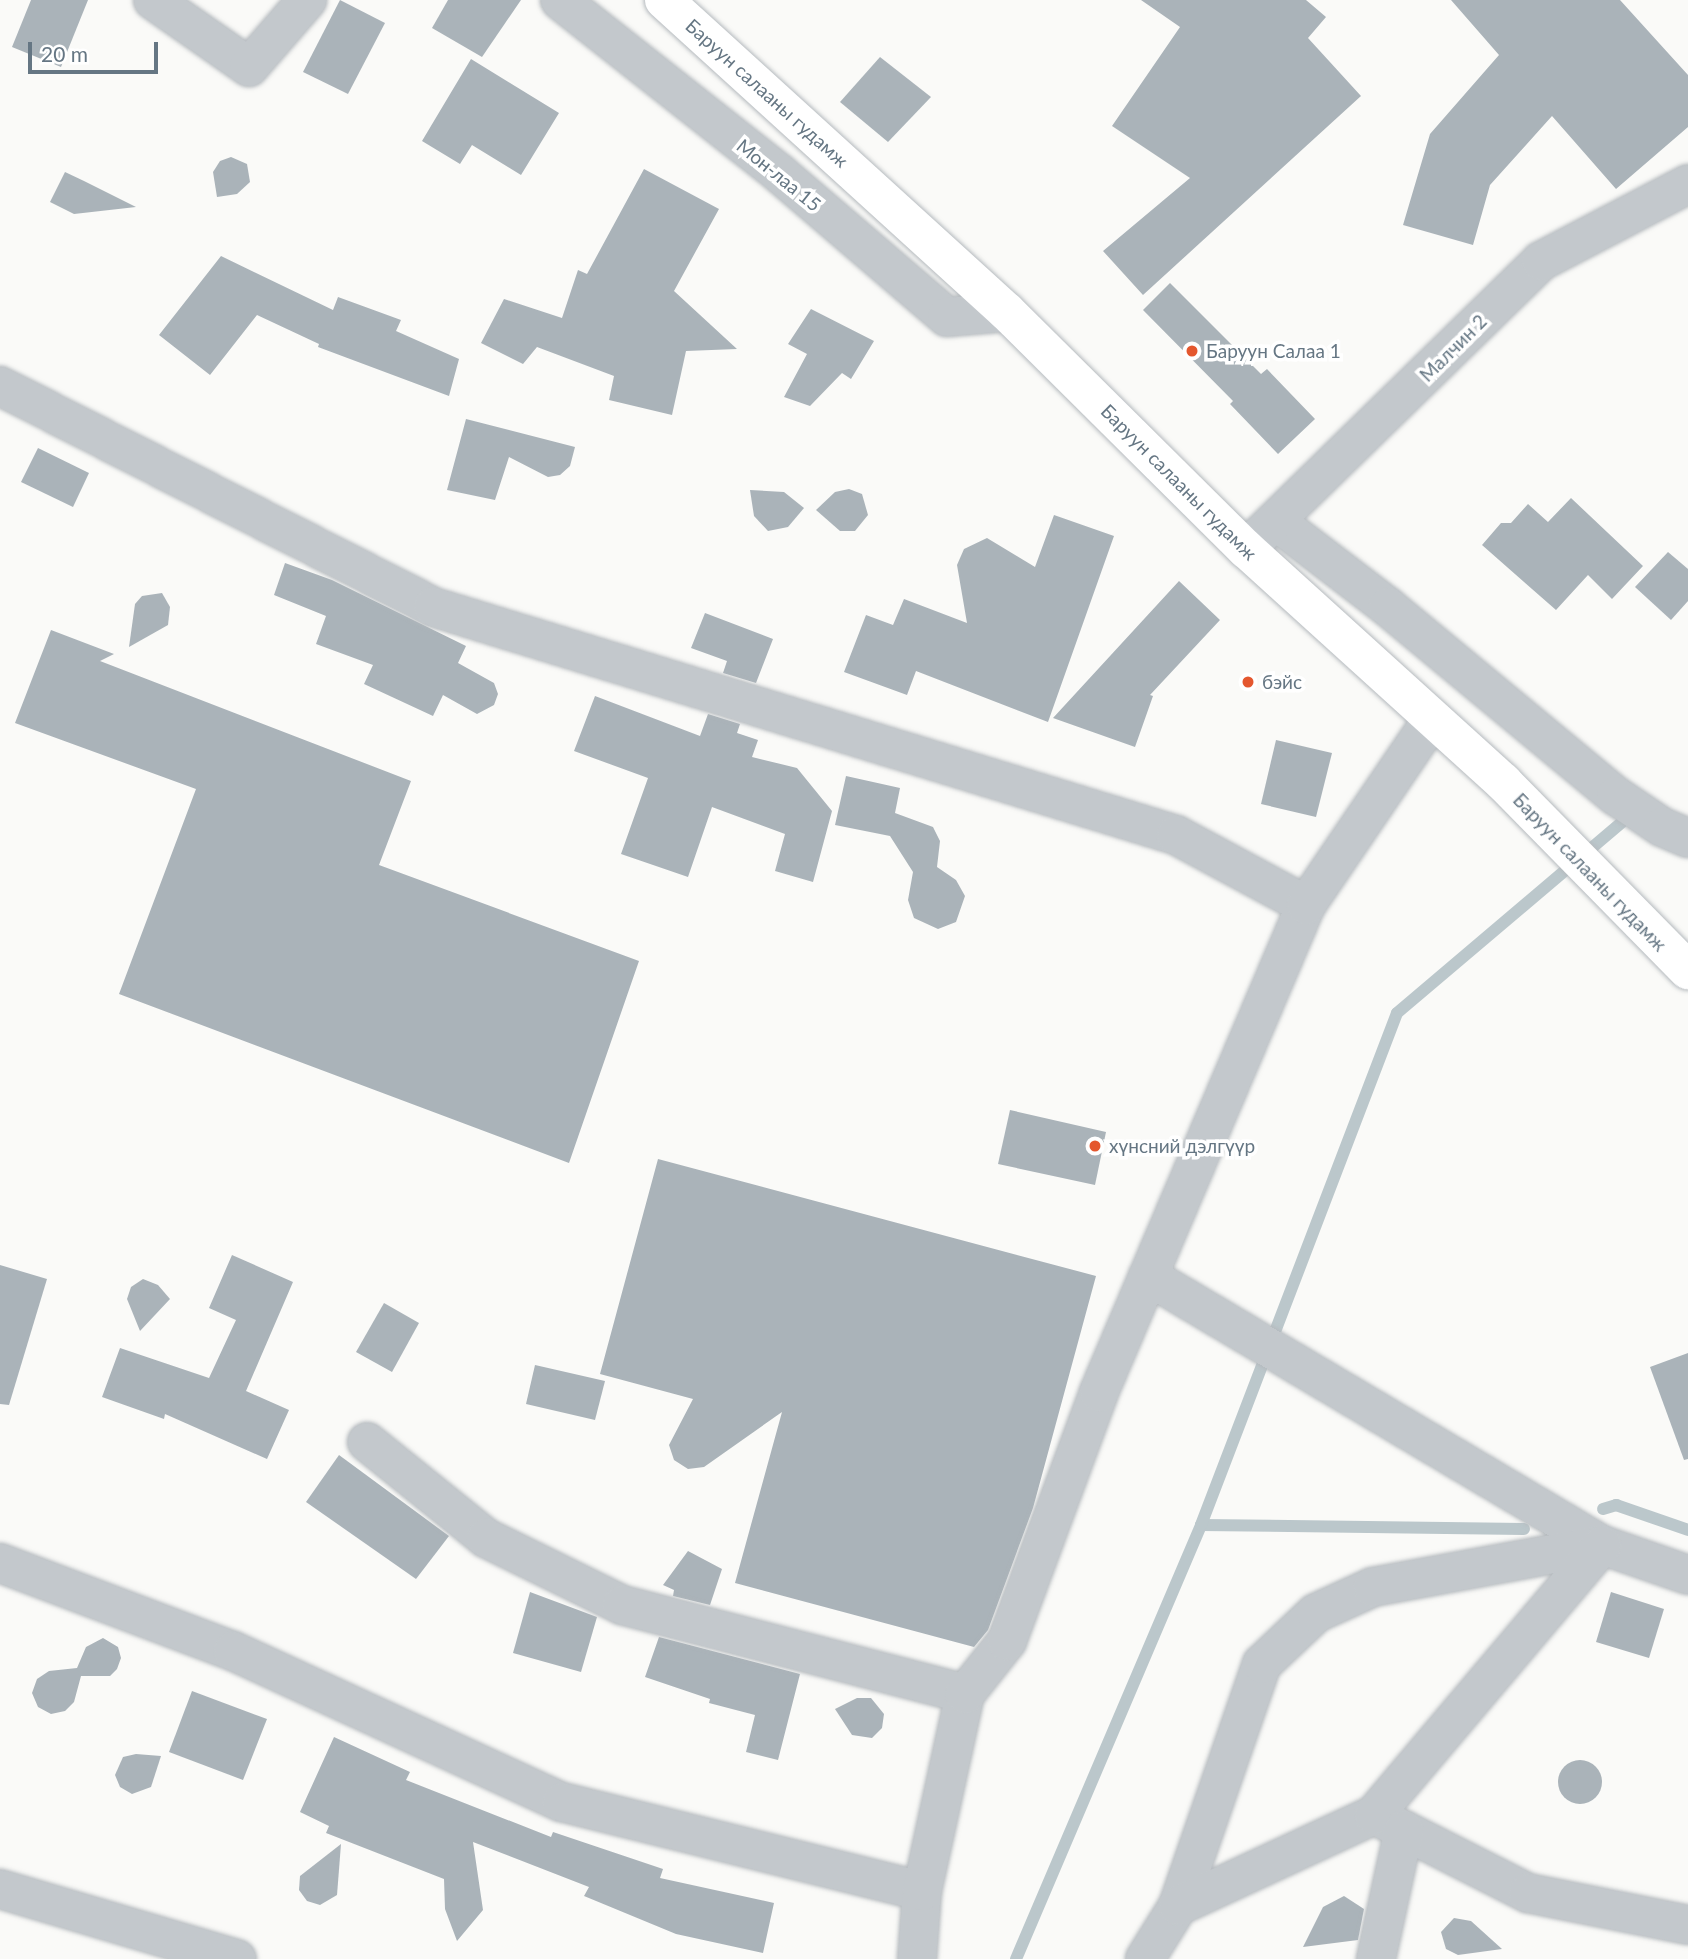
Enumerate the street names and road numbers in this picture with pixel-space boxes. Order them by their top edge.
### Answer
street label: Баруун салааны гудамж [681,14,853,172]
street label: Мон-лаа 15 [732,134,826,216]
street label: Малчин 2 [1415,310,1491,386]
street label: Баруун салааны гудамж [1096,399,1262,565]
street label: Баруун салааны гудамж [1509,788,1671,956]

